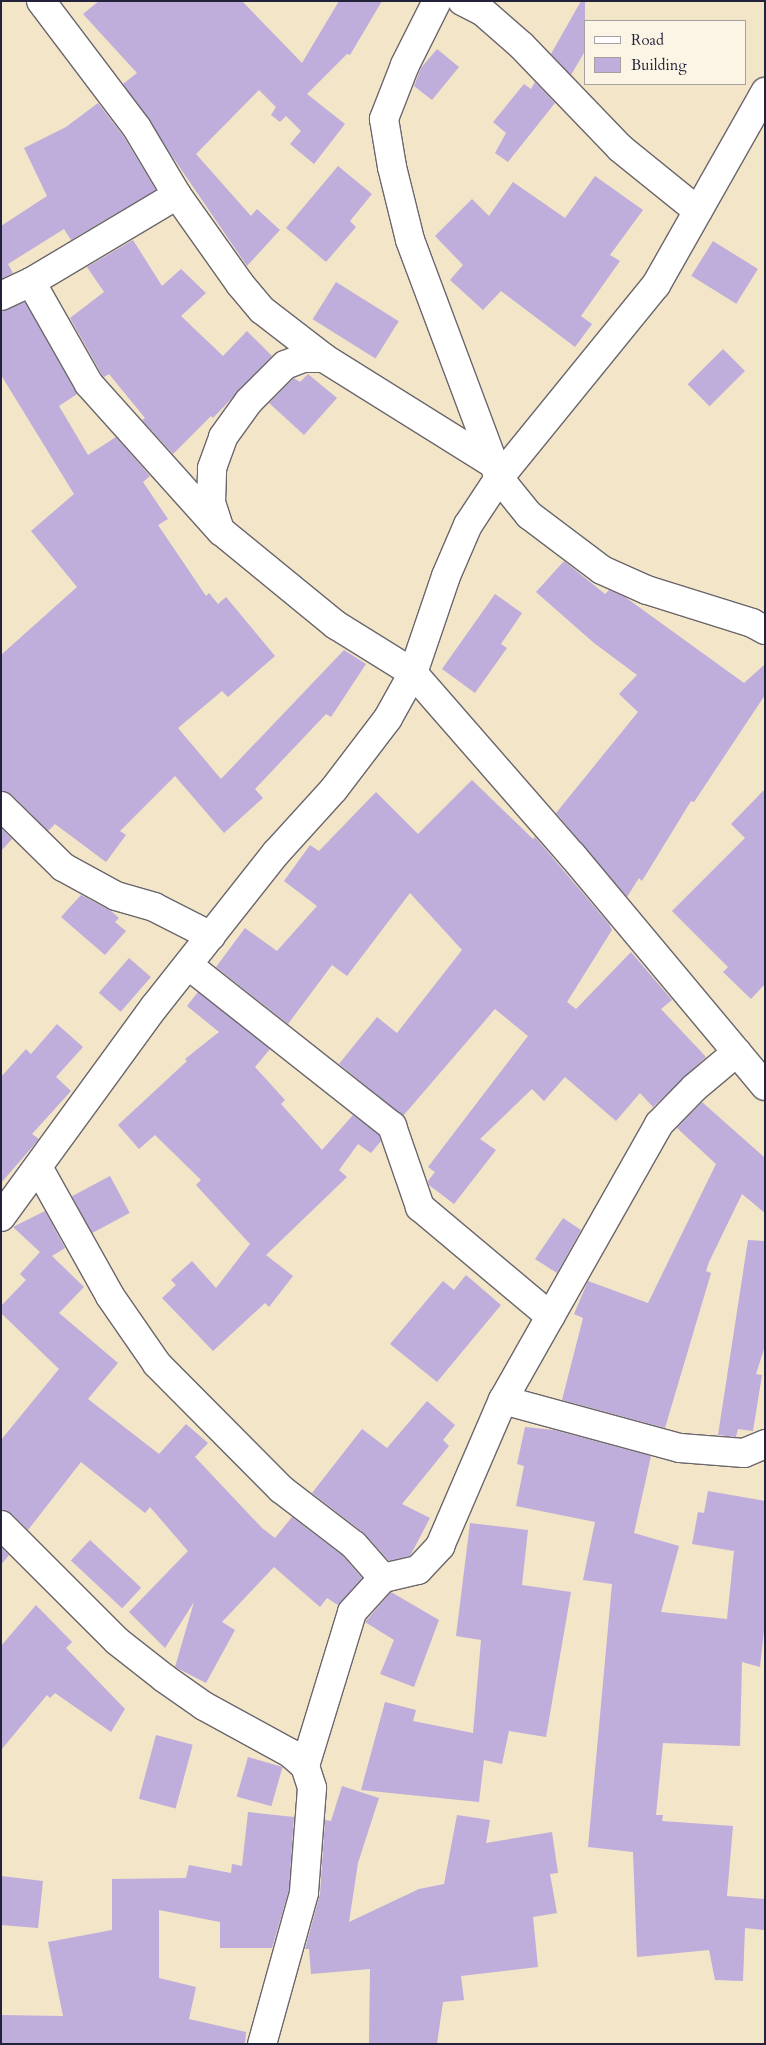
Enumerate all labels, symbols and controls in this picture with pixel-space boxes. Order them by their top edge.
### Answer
legend [584,20,746,85]
text: Road [631,30,664,50]
text: Building [631,55,687,75]

